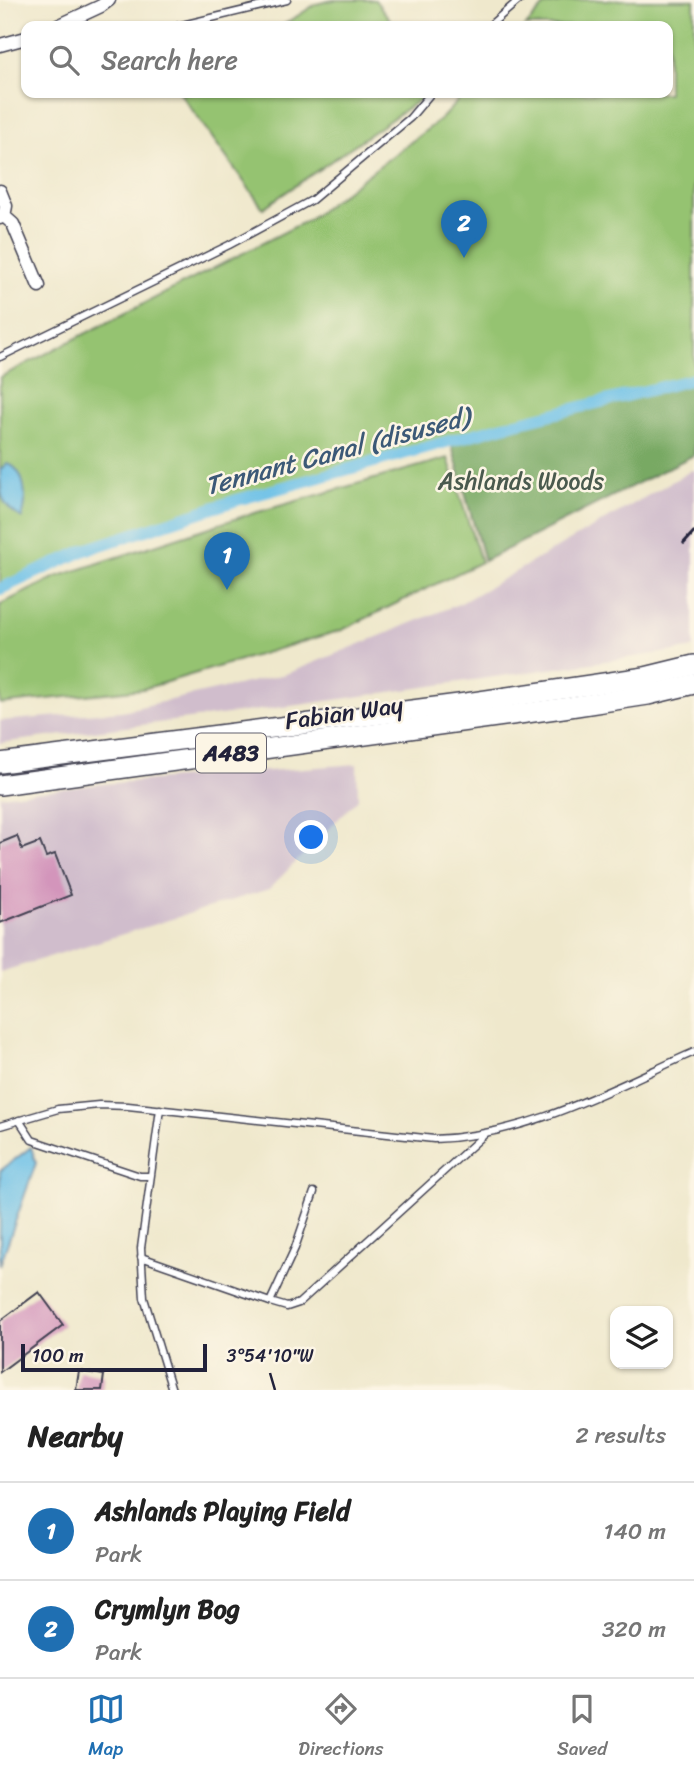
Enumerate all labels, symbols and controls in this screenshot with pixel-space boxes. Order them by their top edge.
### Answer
search box [21,21,673,98]
text: Search here [101,37,238,83]
icon: search [45,41,83,79]
pin: 2 [441,200,487,258]
water label: Tennant Canal (disused) [200,392,479,508]
park label: Ashlands Woods [437,460,604,502]
pin: 1 [204,532,250,590]
street label: Fabian Way [282,684,407,742]
road number: A483 [196,734,266,772]
your location [294,820,328,854]
map controls [610,1306,673,1369]
button: layers [610,1306,673,1369]
text: 100 m [32,1339,84,1372]
text: 3°54'10"W [227,1340,315,1372]
scale bar [21,1341,206,1373]
text: Nearby [28,1409,123,1463]
text: 2 results [575,1415,666,1456]
text: Ashlands Playing Field [95,1488,350,1534]
text: 1 [46,1511,56,1552]
text: 140 m [604,1511,666,1552]
text: Park [95,1534,142,1575]
text: Crymlyn Bog [95,1586,240,1632]
text: 2 [44,1609,58,1650]
text: 320 m [602,1609,666,1650]
text: Park [95,1632,142,1673]
tab: Map [87,1690,125,1765]
tab: Directions [298,1690,384,1765]
tab: Saved [557,1690,607,1765]

